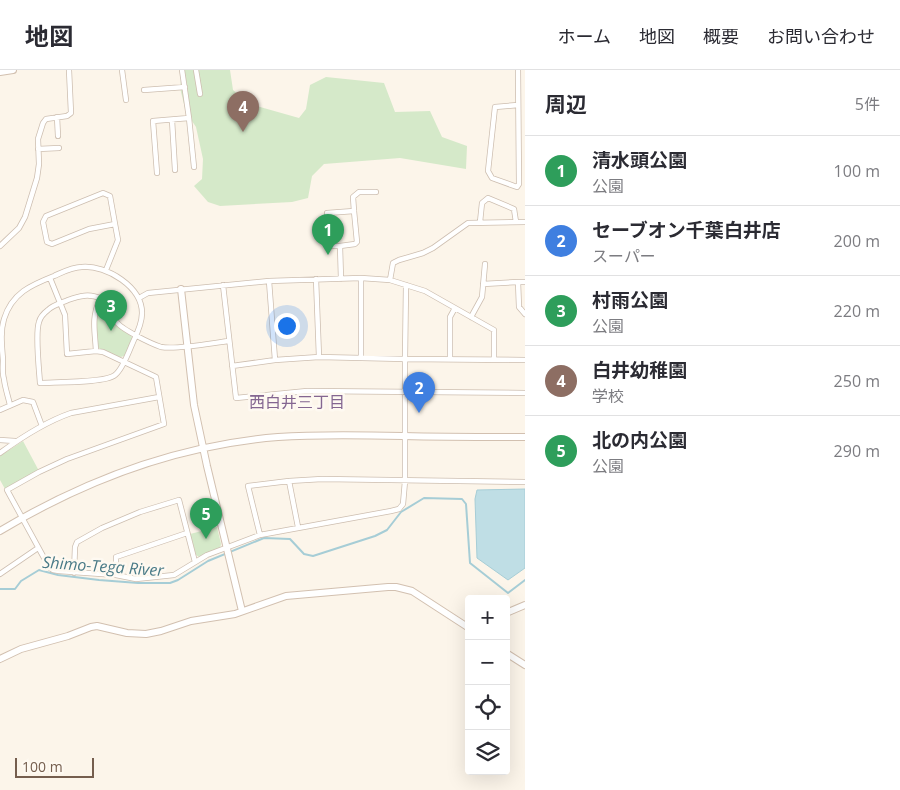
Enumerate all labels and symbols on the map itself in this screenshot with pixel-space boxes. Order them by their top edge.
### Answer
pin: 4 [227,91,259,132]
pin: 1 [312,214,344,255]
pin: 3 [95,290,127,331]
your location [274,313,300,339]
pin: 2 [403,372,435,413]
district label: 西白井三丁目 [249,391,345,413]
pin: 5 [190,498,222,539]
water label: Shimo-Tega River [42,551,165,581]
scale bar [15,755,94,778]

